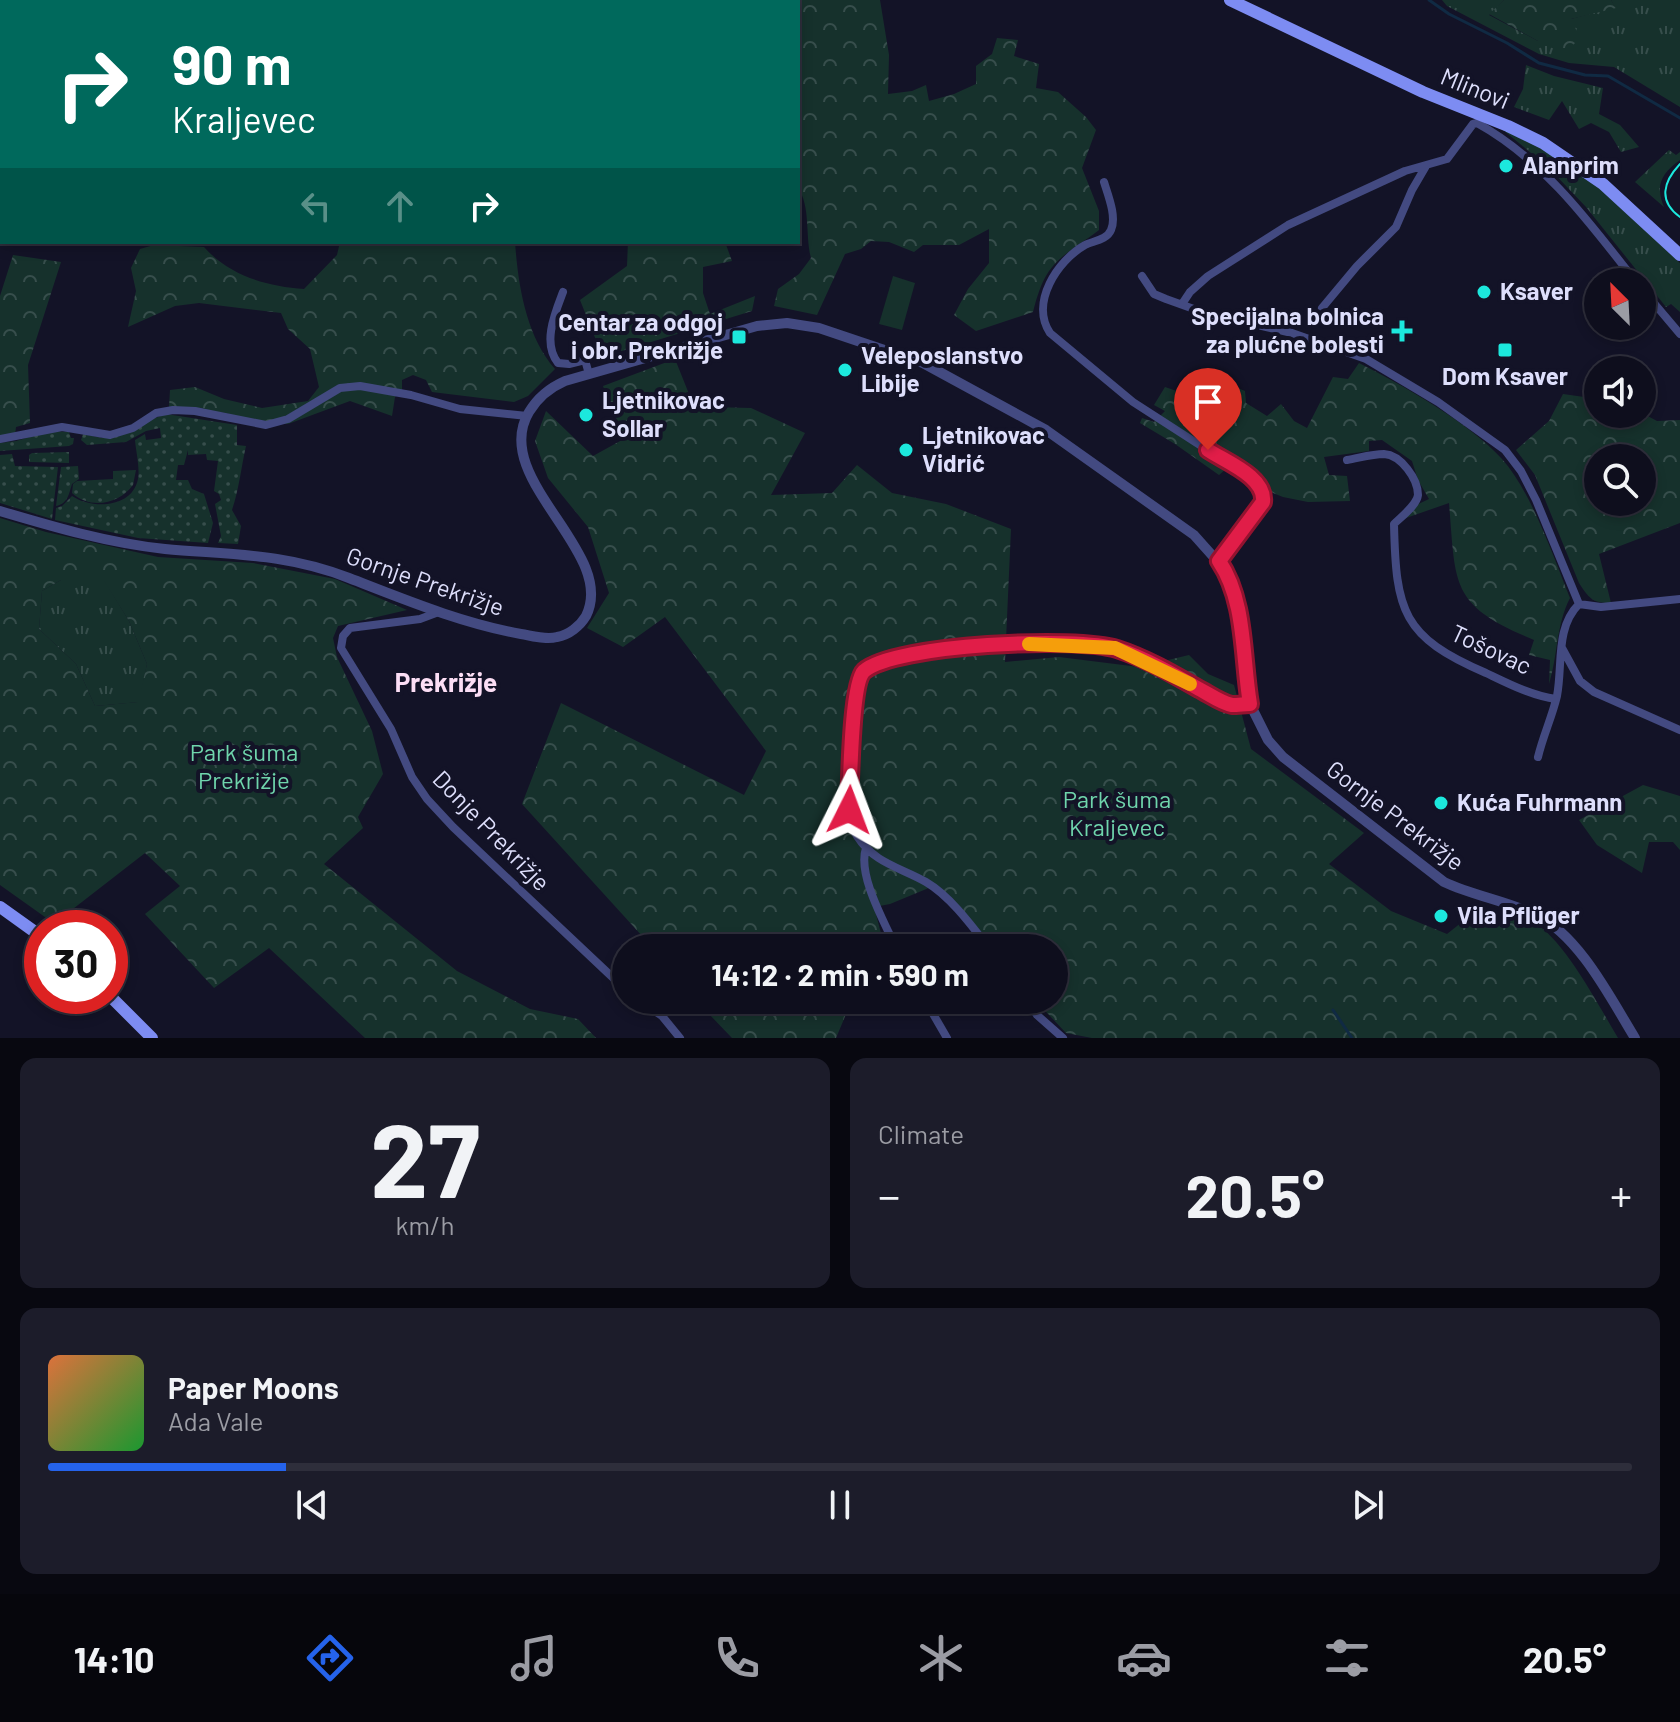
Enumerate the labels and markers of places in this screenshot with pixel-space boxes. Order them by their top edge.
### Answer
place label: Alanprim [1522,150,1619,179]
marker: Alanprim [1497,157,1515,175]
place label: Ksaver [1500,276,1573,305]
marker: Ksaver [1475,283,1493,301]
place label: Specijalna bolnica za plućne bolesti [1191,301,1384,358]
place label: Centar za odgoj i obr. Prekrižje [558,307,723,364]
marker: Specijalna bolnica za plućne bolesti [1391,320,1413,342]
marker: Centar za odgoj i obr. Prekrižje [730,328,748,346]
place label: Veleposlanstvo Libije [861,340,1023,397]
marker: Dom Ksaver [1496,341,1514,359]
marker: Veleposlanstvo Libije [836,361,854,379]
place label: Dom Ksaver [1442,361,1568,390]
pin [1174,368,1242,450]
place label: Ljetnikovac Sollar [602,385,725,442]
marker: Ljetnikovac Sollar [577,406,595,424]
place label: Ljetnikovac Vidrić [922,420,1045,477]
marker: Ljetnikovac Vidrić [897,441,915,459]
place label: Kuća Fuhrmann [1457,787,1622,816]
marker: Kuća Fuhrmann [1432,794,1450,812]
place label: Vila Pflüger [1457,900,1580,929]
marker: Vila Pflüger [1432,907,1450,925]

